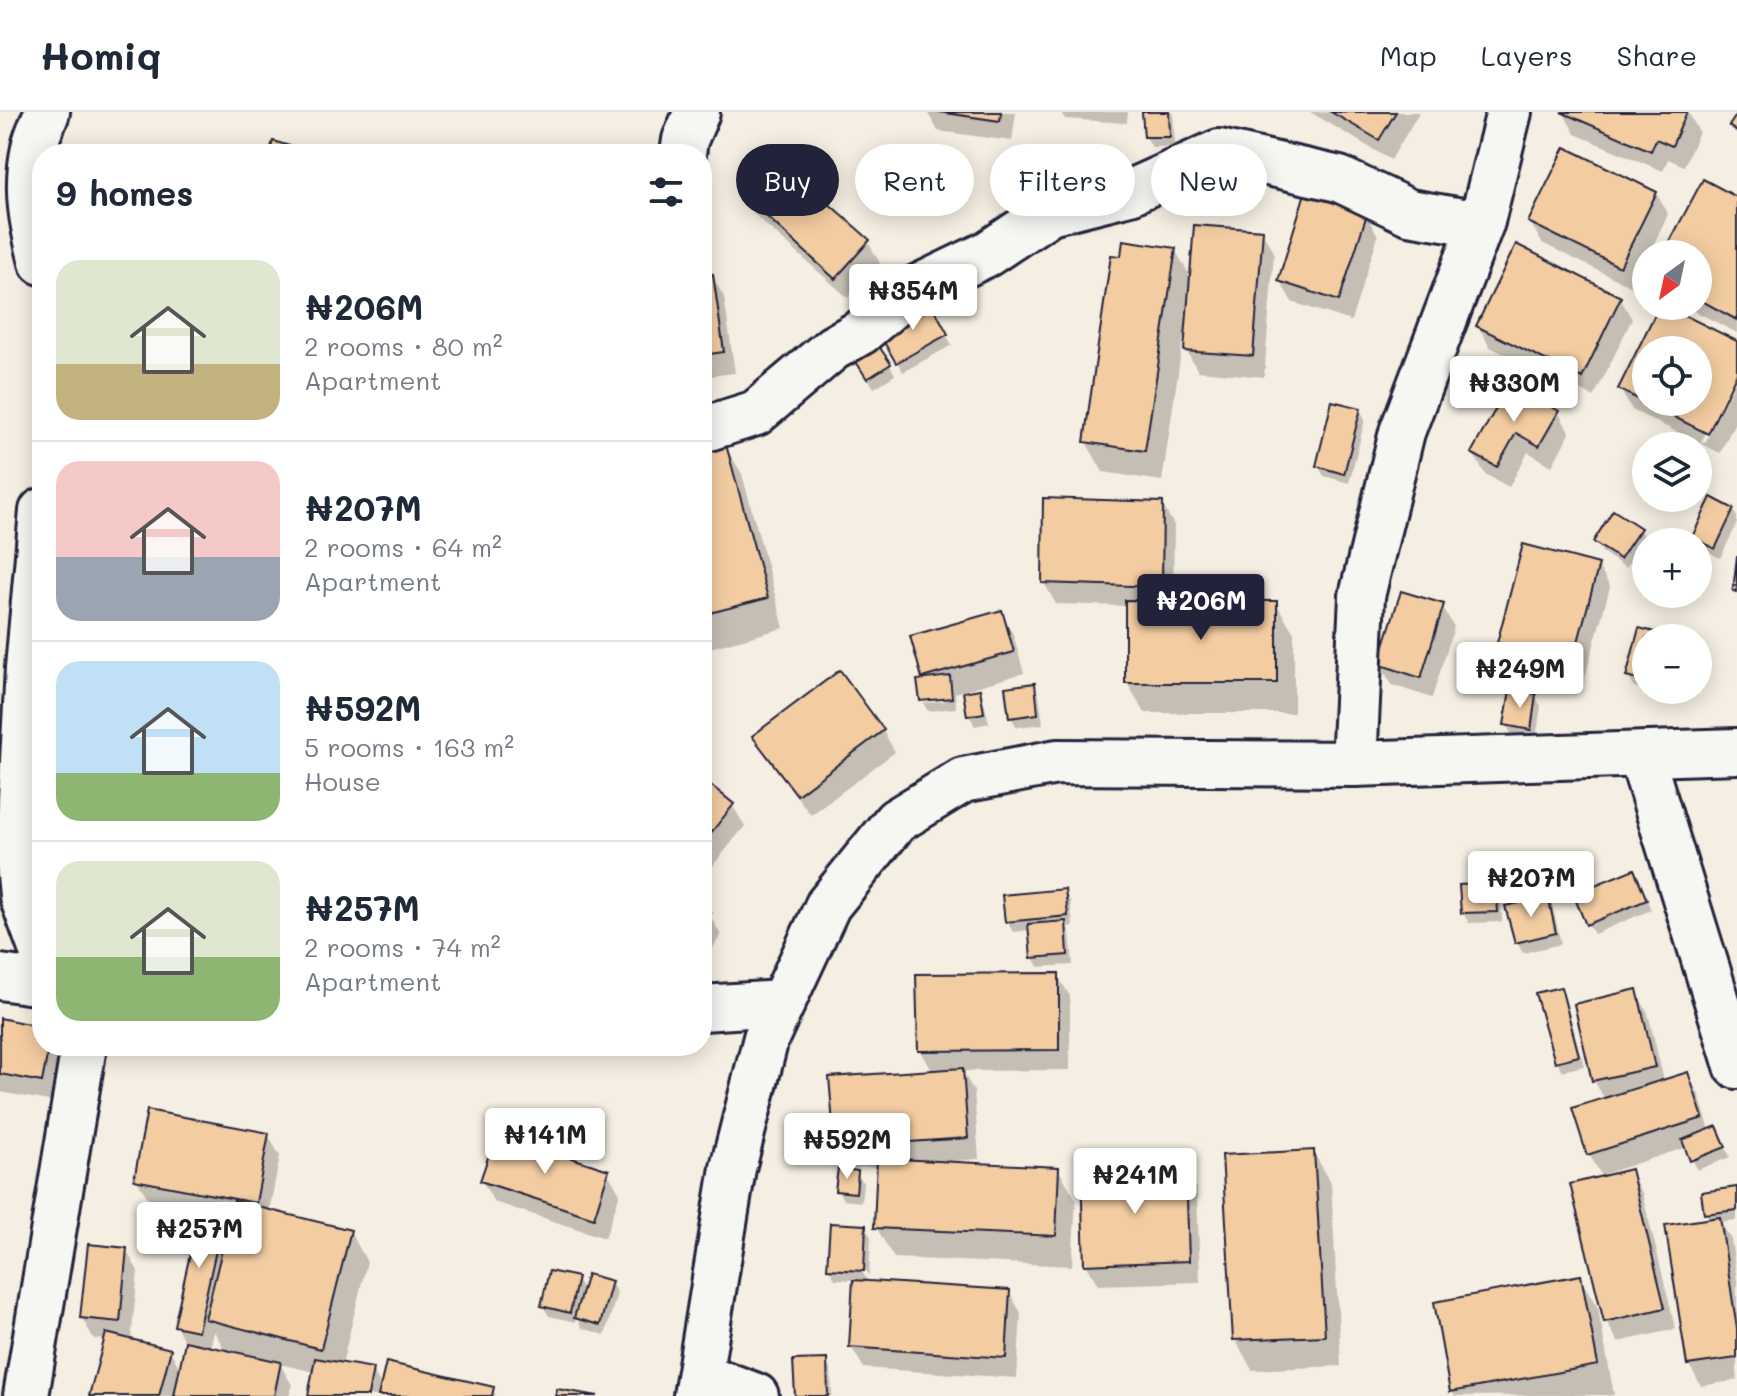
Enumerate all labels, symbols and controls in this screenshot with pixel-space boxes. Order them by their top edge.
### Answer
text: Homiq [40,30,161,80]
text: Map [1380,37,1437,73]
text: Layers [1481,37,1573,73]
text: Share [1617,37,1697,73]
chip: Buy [736,144,839,216]
chip: Rent [855,144,974,216]
chip: Filters [990,144,1135,216]
chip: New [1151,144,1267,216]
text: 9 homes [56,170,193,215]
icon: filters [644,170,688,214]
north arrow [1632,240,1712,320]
map controls [1632,240,1712,704]
pin: ₦354M [857,264,969,332]
text: ₦354M [867,273,959,307]
text: ₦206M [304,284,424,329]
icon: home [120,292,216,388]
text: 2 rooms · 80 m² [304,329,503,363]
button: locate [1632,336,1712,416]
pin: ₦330M [1458,356,1570,424]
text: Apartment [304,363,441,397]
text: ₦330M [1468,365,1560,399]
button: layers [1632,432,1712,512]
text: ₦207M [304,485,422,530]
icon: home [120,493,216,589]
button: + [1632,528,1712,608]
text: 2 rooms · 64 m² [304,530,502,564]
text: Apartment [304,564,441,598]
pin: ₦206M [1145,574,1257,642]
text: ₦206M [1155,583,1247,617]
button: − [1632,624,1712,704]
pin: ₦249M [1464,642,1576,710]
text: ₦249M [1474,651,1566,685]
text: ₦592M [304,685,421,730]
icon: home [120,693,216,789]
text: 5 rooms · 163 m² [304,730,514,764]
text: House [304,764,381,798]
pin: ₦207M [1475,851,1587,919]
text: ₦207M [1486,860,1576,894]
text: ₦257M [304,885,420,930]
icon: home [120,893,216,989]
text: 2 rooms · 74 m² [304,930,501,964]
text: Apartment [304,964,441,998]
pin: ₦141M [489,1108,601,1176]
pin: ₦592M [791,1113,903,1181]
text: ₦141M [503,1117,587,1151]
text: ₦592M [802,1122,892,1156]
pin: ₦241M [1079,1148,1191,1216]
text: ₦241M [1092,1157,1178,1191]
pin: ₦257M [143,1202,255,1270]
text: ₦257M [155,1211,243,1245]

